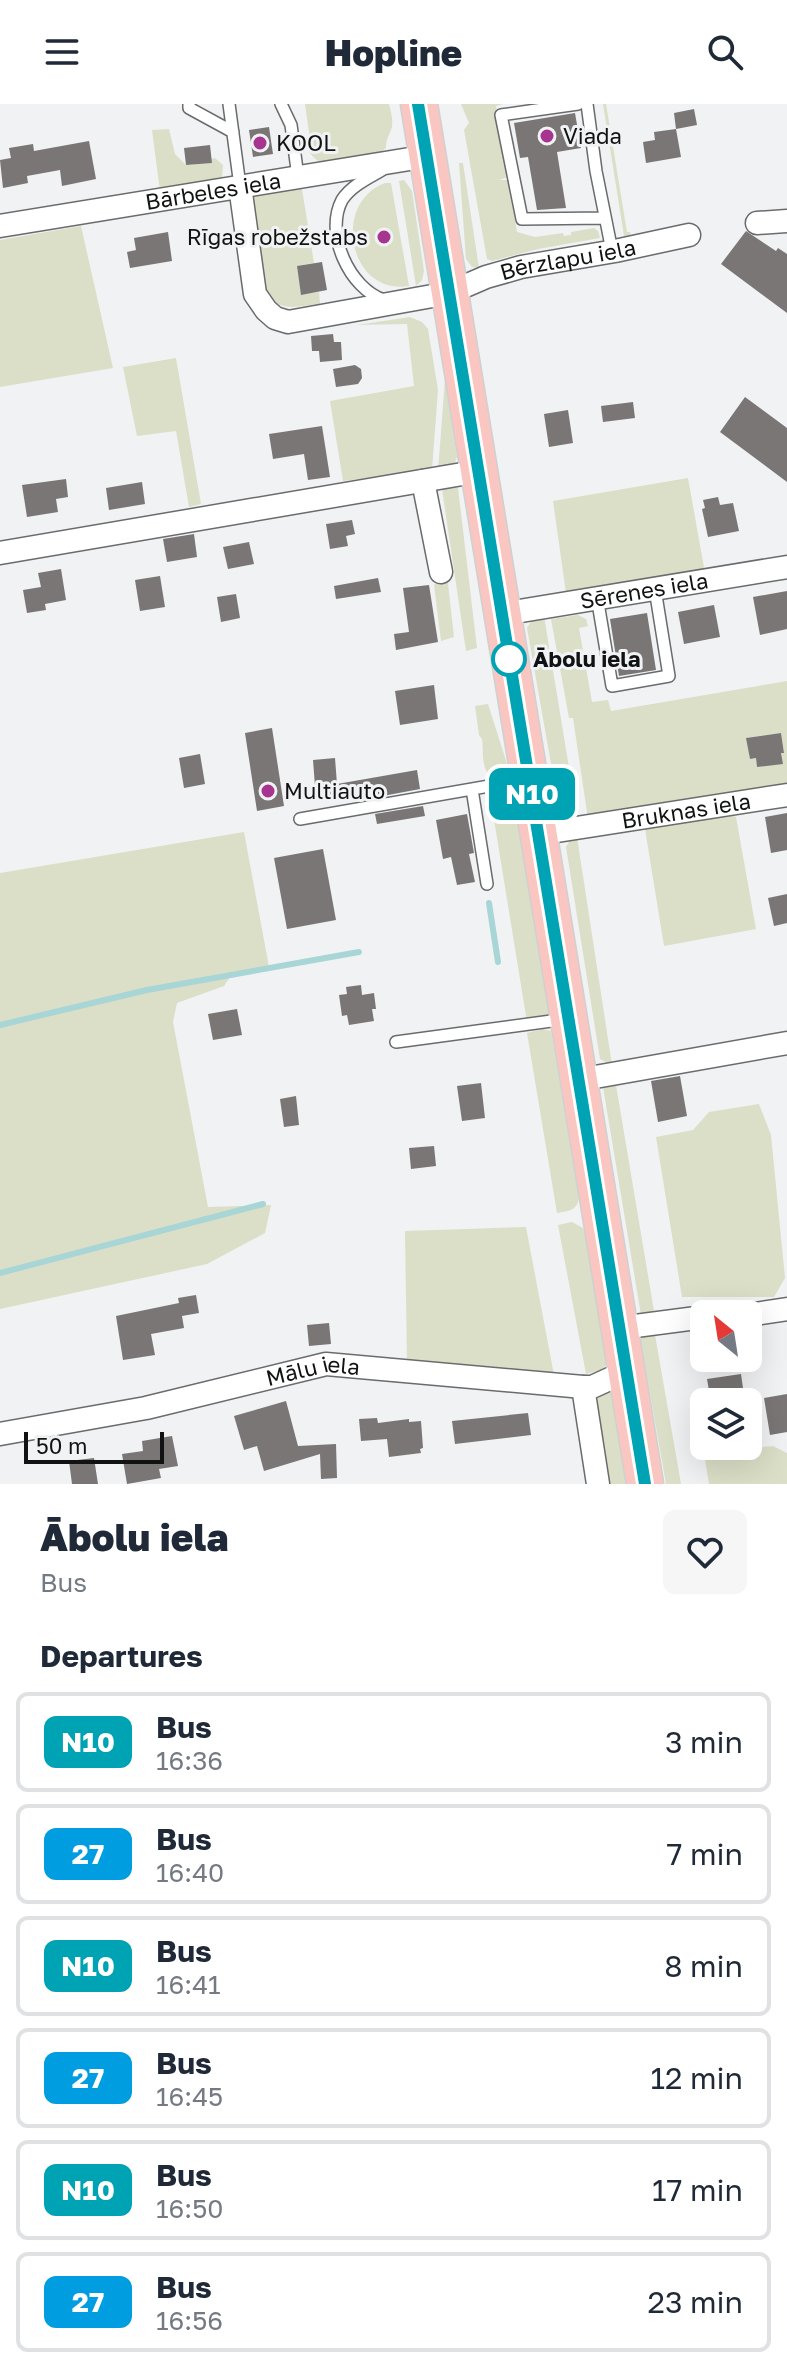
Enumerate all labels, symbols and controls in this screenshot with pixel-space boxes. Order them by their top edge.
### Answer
icon: menu [40,30,84,74]
icon: search [703,30,747,74]
text: Hopline [325,31,462,74]
place label: Viada [563,122,622,149]
marker: Viada [538,127,556,145]
place label: KOOL [276,129,336,156]
marker: KOOL [251,134,269,152]
street label: Bārbeles iela [143,166,283,215]
place label: Rīgas robežstabs [187,223,368,250]
marker: Rīgas robežstabs [375,228,393,246]
street label: Bērzlapu iela [497,233,638,285]
street label: Sērenes iela [578,566,710,614]
marker: Ābolu iela [492,642,526,676]
place label: Ābolu iela [533,645,640,672]
line badge: N10 [486,768,578,820]
place label: Multiauto [284,777,385,804]
text: N10 [505,777,559,810]
marker: Multiauto [259,782,277,800]
street label: Bruknas iela [620,787,753,834]
north arrow [690,1300,762,1372]
map controls [690,1300,762,1460]
street label: Mālu iela [263,1350,361,1391]
button: layers [690,1388,762,1460]
scale bar [24,1428,164,1464]
text: 50 m [36,1432,87,1459]
button: heart [663,1510,747,1594]
text: Ābolu iela [40,1514,229,1559]
text: Bus [40,1567,87,1598]
text: Departures [40,1638,203,1674]
text: Bus [156,1709,212,1745]
text: 3 min [665,1724,743,1760]
text: N10 [61,1725,115,1758]
text: 16:36 [156,1745,223,1776]
text: Bus [156,1821,212,1857]
text: 7 min [667,1836,743,1872]
text: 27 [72,1837,104,1870]
text: 16:40 [156,1857,224,1888]
text: Bus [156,1933,212,1969]
text: 8 min [664,1948,743,1984]
text: N10 [61,1949,115,1982]
text: 16:41 [156,1969,221,2000]
text: Bus [156,2045,212,2081]
text: 12 min [651,2060,743,2096]
text: 27 [72,2061,104,2094]
text: 16:45 [156,2081,223,2112]
text: Bus [156,2157,212,2193]
text: 17 min [652,2172,743,2208]
text: N10 [61,2173,115,2206]
text: 16:50 [156,2193,223,2224]
text: Bus [156,2269,212,2305]
text: 23 min [648,2284,743,2320]
text: 27 [72,2285,104,2318]
text: 16:56 [156,2305,223,2336]

